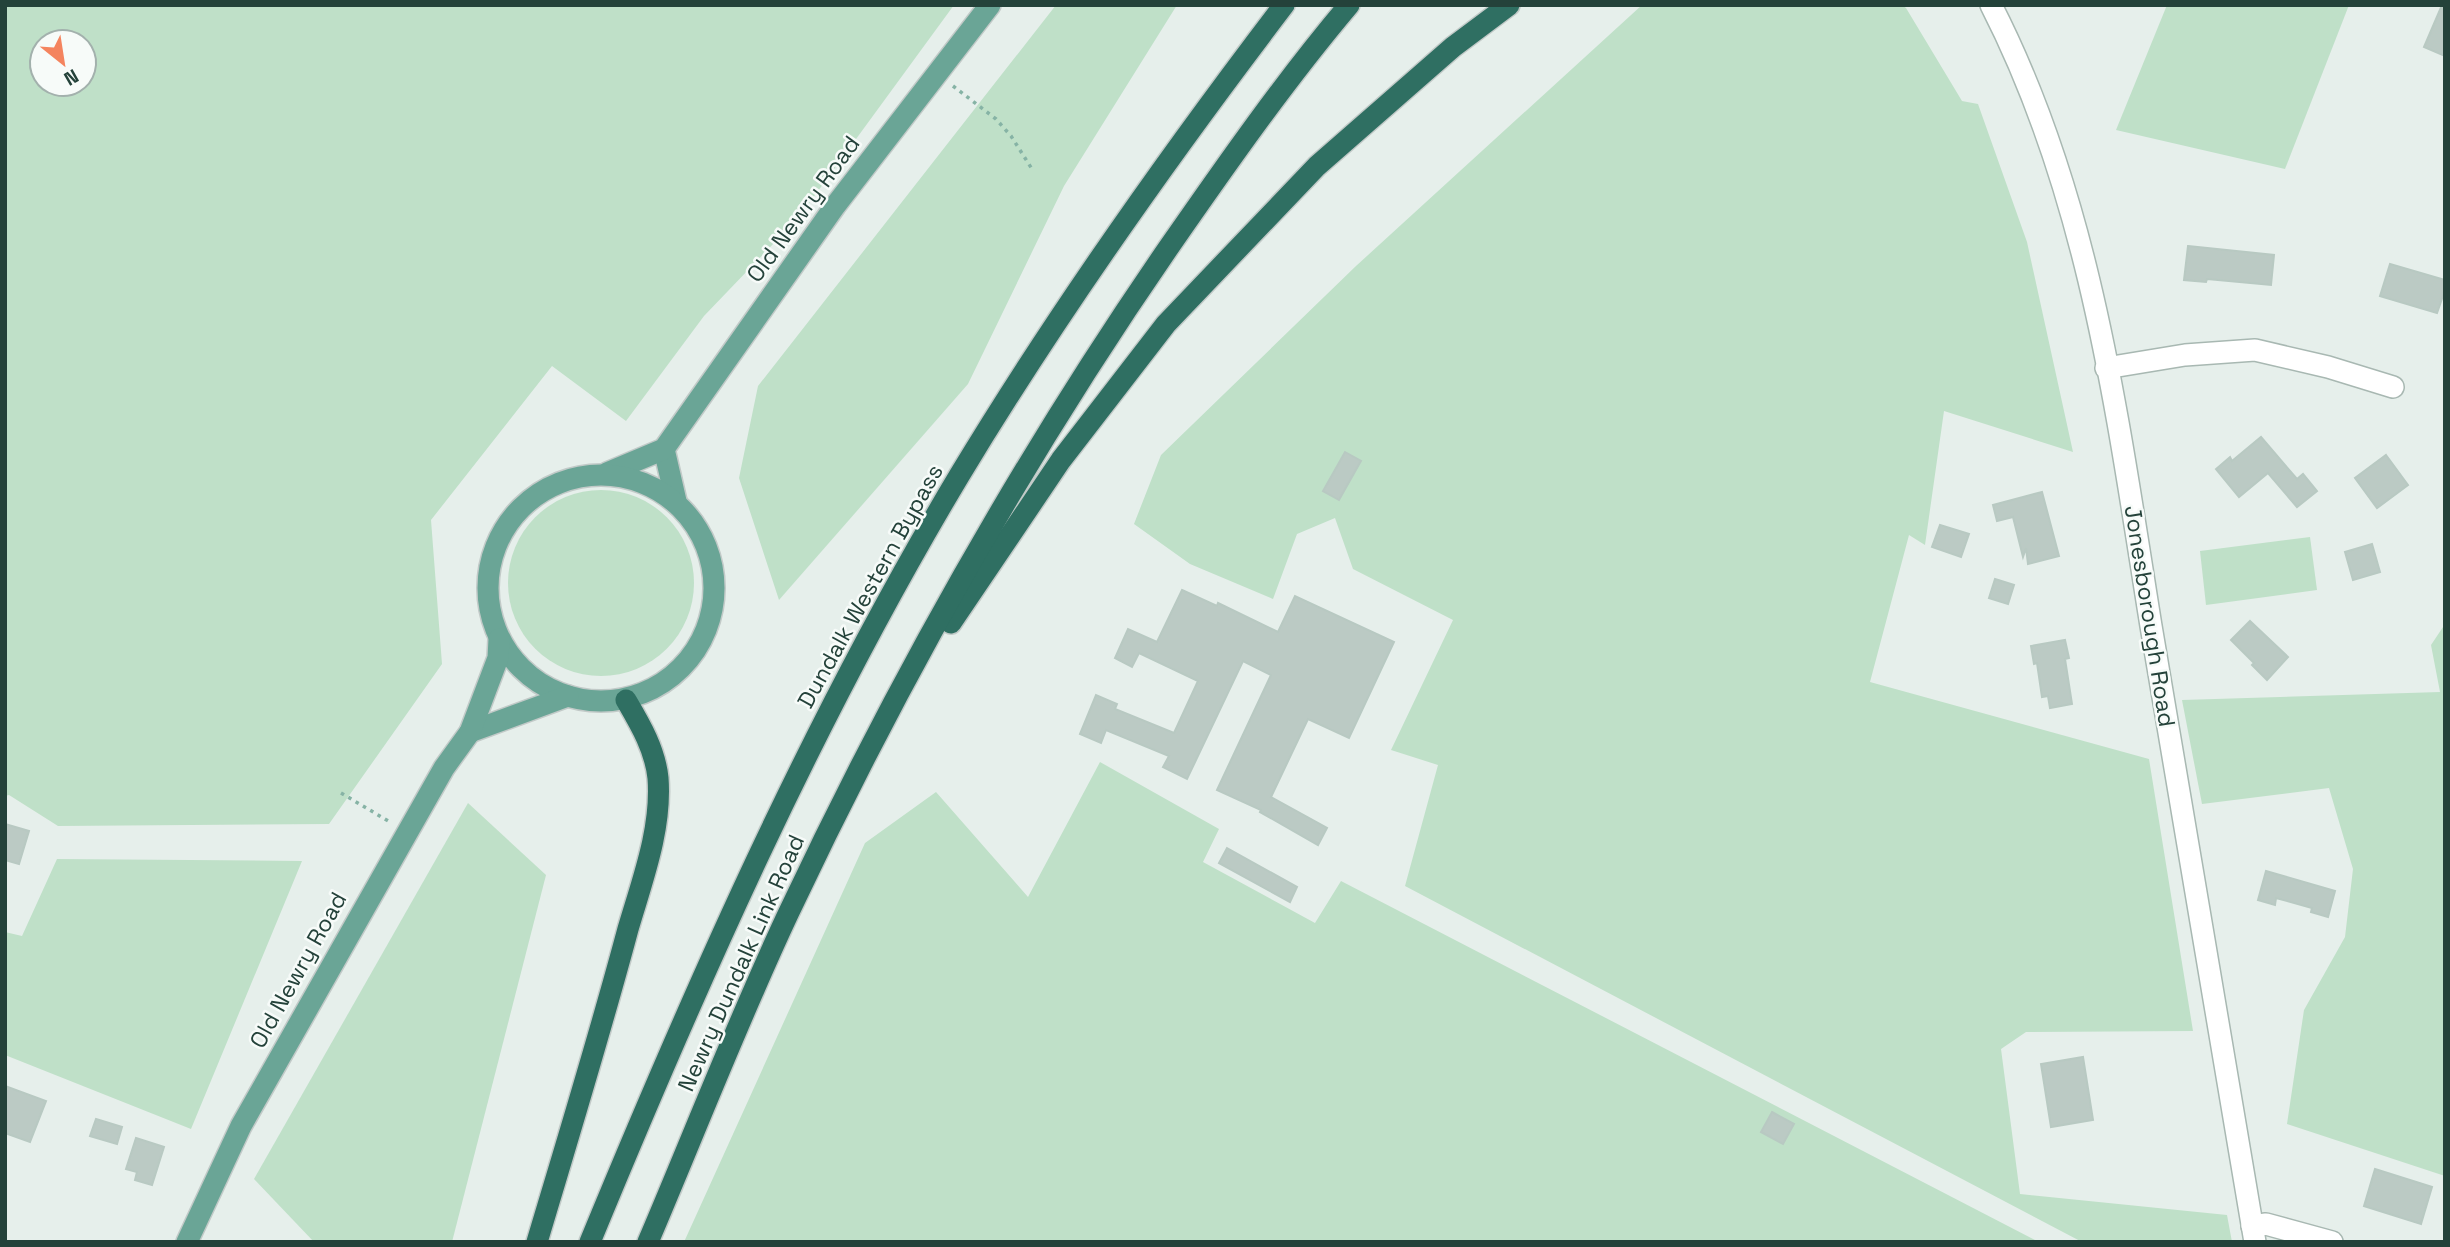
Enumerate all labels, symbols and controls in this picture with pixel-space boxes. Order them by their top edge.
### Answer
north arrow [28,28,98,98]
text: N [59,63,83,91]
street label: Old Newry Road [740,130,866,288]
street label: Dundalk Western Bypass [790,459,950,713]
street label: Jonesborough Road [2118,503,2182,729]
street label: Newry Dundalk Link Road [671,830,811,1096]
street label: Old Newry Road [243,887,353,1053]

